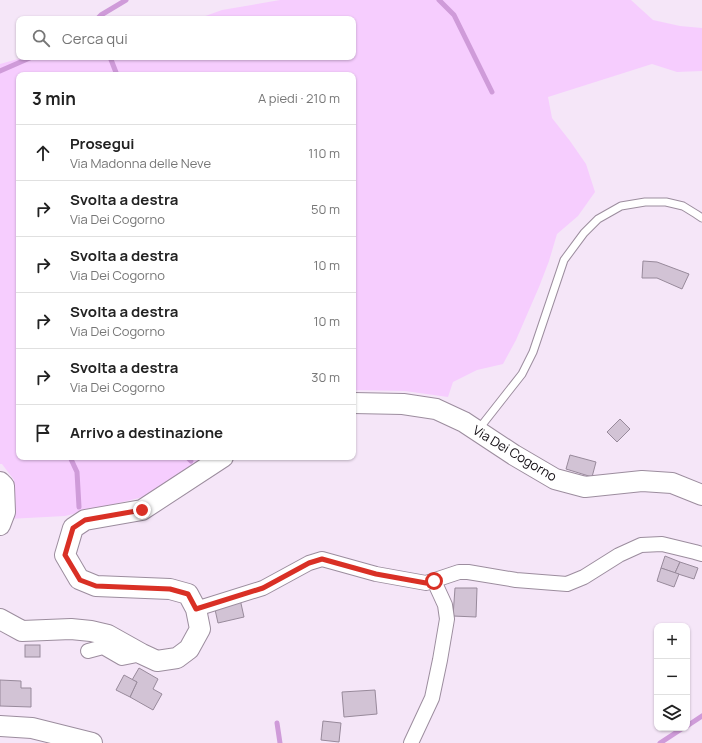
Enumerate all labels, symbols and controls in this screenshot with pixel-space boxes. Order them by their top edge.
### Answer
search box [16,16,356,60]
icon: search [30,27,52,49]
text: Cerca qui [62,28,128,49]
text: 3 min [32,87,76,110]
text: A piedi · 210 m [258,89,340,107]
text: Prosegui [70,133,134,154]
icon: ahead [32,142,54,164]
text: 110 m [308,144,340,162]
text: Via Madonna delle Neve [70,154,211,172]
text: Svolta a destra [70,189,178,210]
icon: right [32,198,54,220]
text: 50 m [311,200,340,218]
text: Via Dei Cogorno [70,210,165,228]
text: Svolta a destra [70,245,178,266]
icon: right [32,254,54,276]
text: 10 m [313,256,340,274]
text: Via Dei Cogorno [70,266,165,284]
text: Svolta a destra [70,301,178,322]
icon: right [32,310,54,332]
text: 10 m [313,312,340,330]
text: Via Dei Cogorno [70,322,165,340]
text: Svolta a destra [70,357,178,378]
icon: right [32,366,54,388]
text: 30 m [311,368,340,386]
text: Via Dei Cogorno [70,378,165,396]
street label: Via Dei Cogorno [470,421,561,485]
icon: arrive [32,422,54,444]
text: Arrivo a destinazione [70,422,223,443]
route end [133,501,151,519]
route start [425,572,443,590]
map controls [654,623,690,731]
button: + [654,623,690,659]
button: − [654,659,690,695]
button: layers [654,695,690,731]

